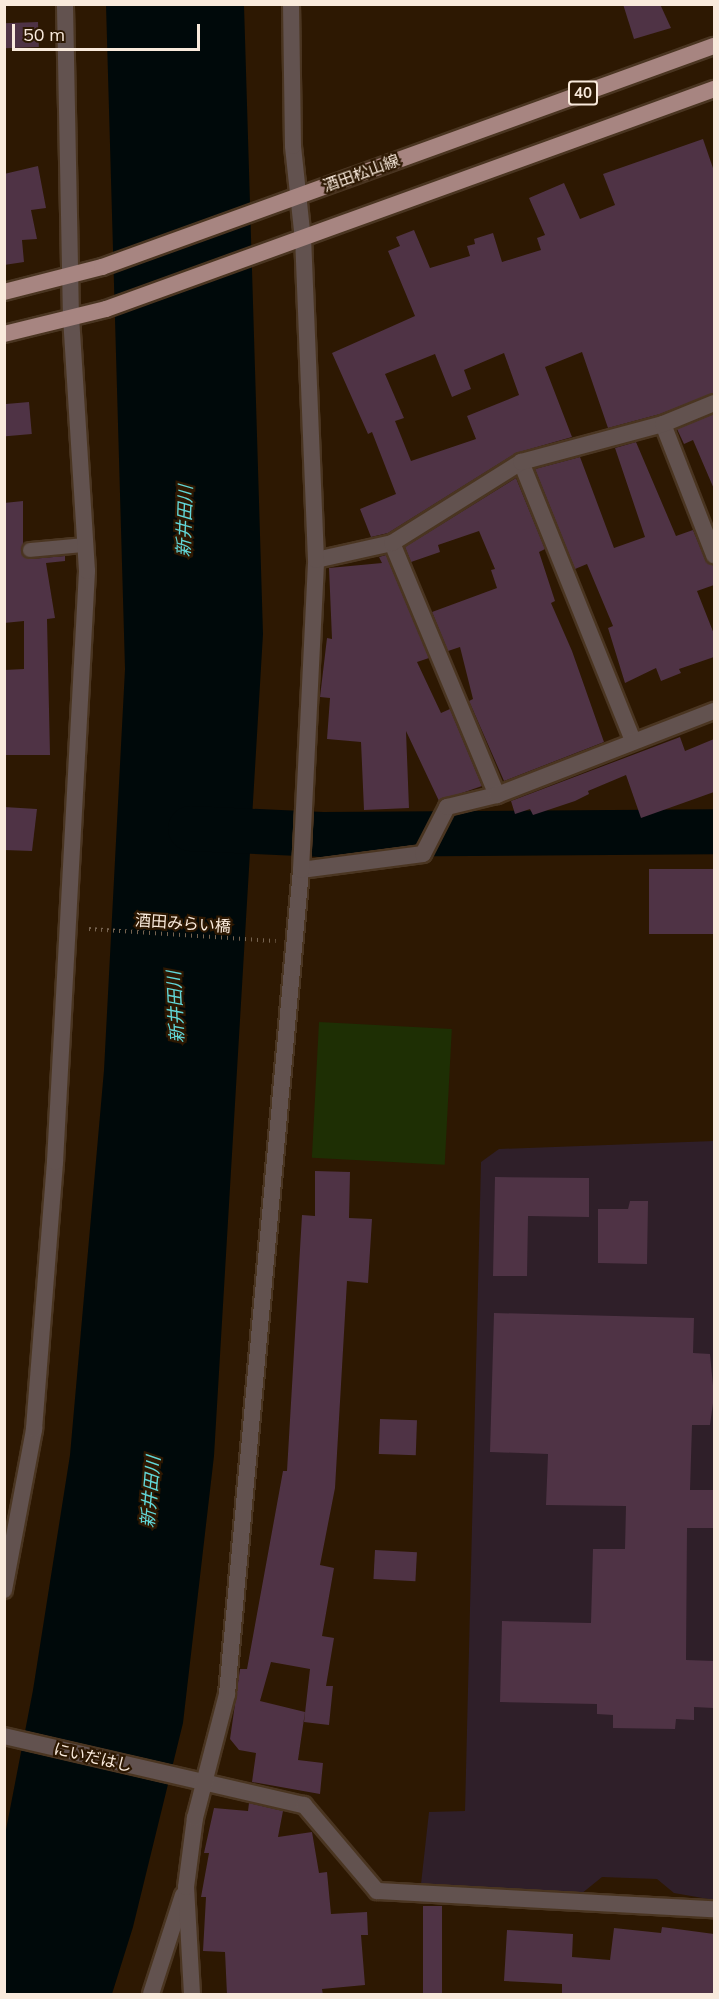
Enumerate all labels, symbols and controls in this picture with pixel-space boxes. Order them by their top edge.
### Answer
scale bar [15,12,202,50]
text: 50 m [23,23,65,46]
road number: 40 [568,81,598,105]
street label: 酒田松山線 [320,150,402,196]
water label: 新井田川 [173,485,197,557]
street label: 酒田みらい橋 [134,910,232,936]
water label: 新井田川 [163,970,189,1044]
water label: 新井田川 [137,1455,165,1529]
street label: にいだはし [52,1739,134,1775]

